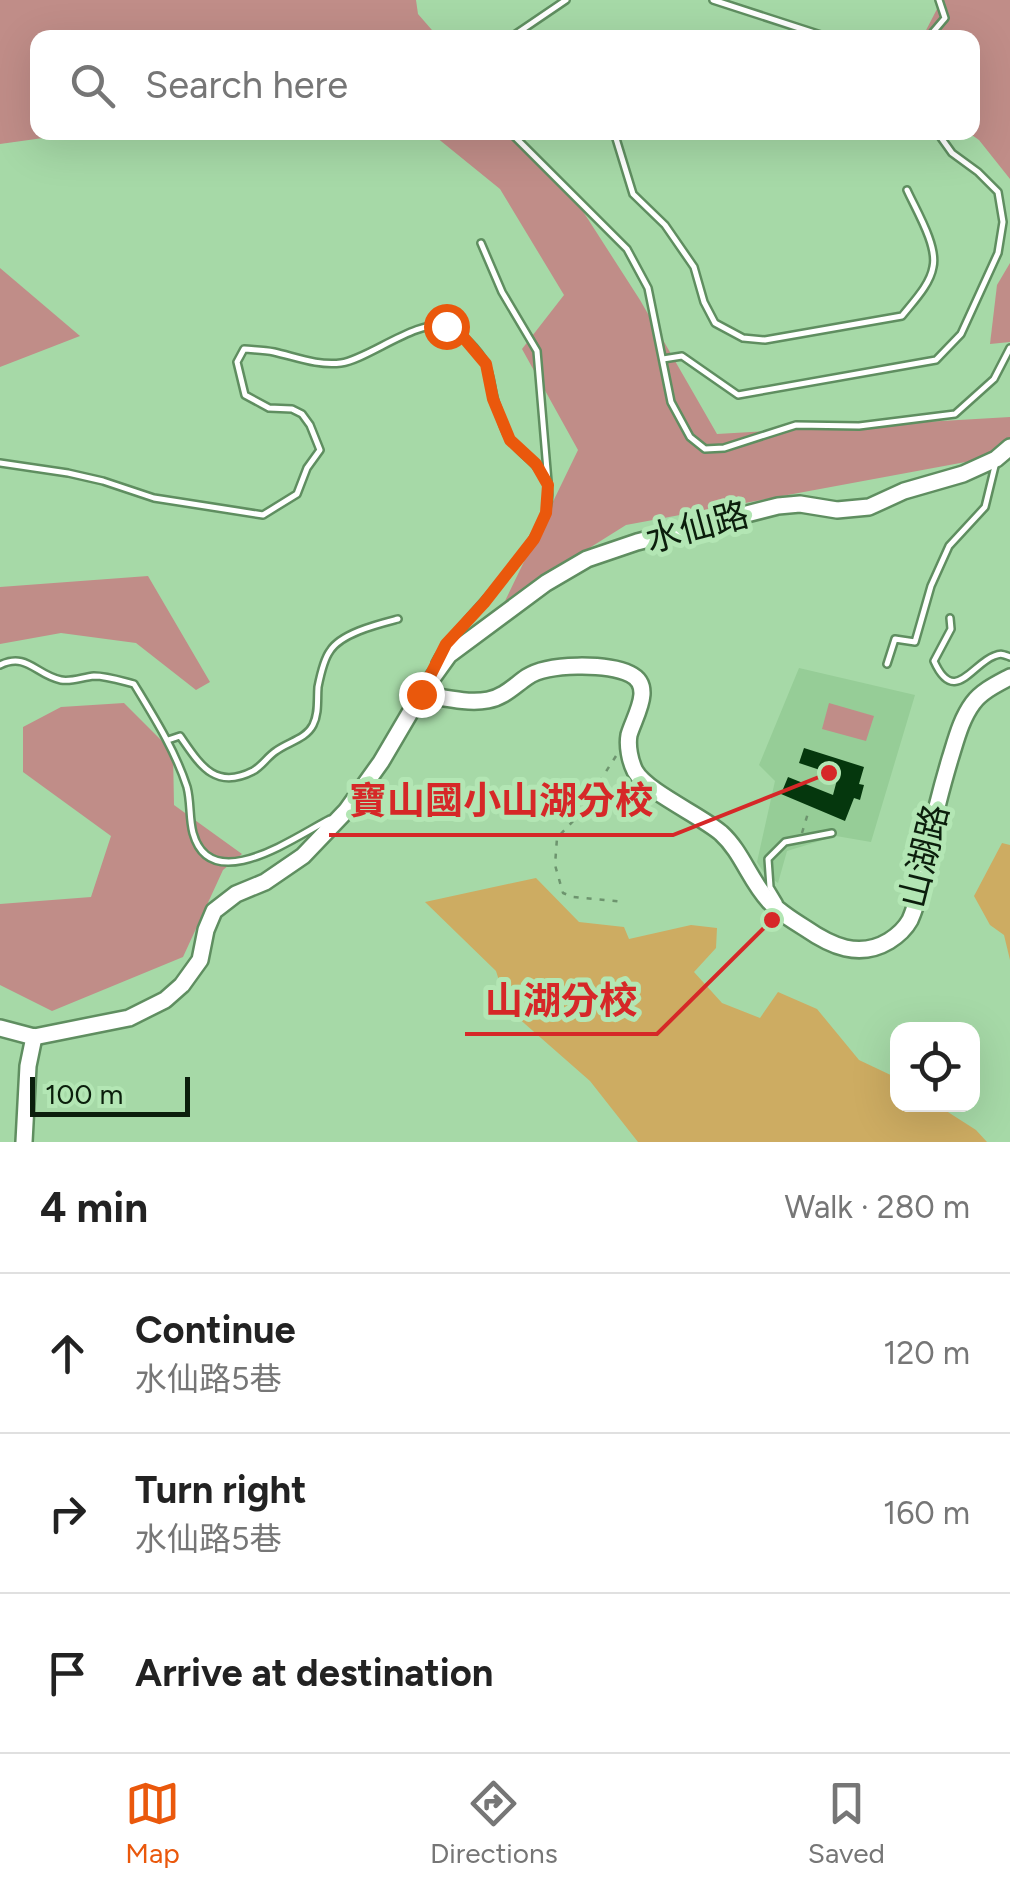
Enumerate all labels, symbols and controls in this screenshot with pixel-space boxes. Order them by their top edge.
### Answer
search box [30,30,980,140]
icon: search [65,58,120,113]
text: Search here [145,62,348,108]
route start [424,304,470,350]
street label: 水仙路 [641,493,753,561]
route end [399,672,445,718]
callout: 寶山國小山湖分校 [329,767,673,835]
text: 寶山國小山湖分校 [349,778,653,824]
street label: 山湖路 [891,800,957,912]
callout: 山湖分校 [465,966,657,1034]
text: 山湖分校 [485,978,637,1024]
map controls [890,1022,980,1112]
button: locate [890,1022,980,1112]
scale bar [30,1072,190,1116]
text: 100 m [45,1077,123,1111]
text: 4 min [40,1182,148,1233]
text: Walk · 280 m [785,1188,970,1226]
text: Continue [135,1307,296,1353]
icon: ahead [40,1326,95,1381]
text: 120 m [883,1334,970,1372]
text: 水仙路5巷 [135,1360,281,1398]
text: Turn right [135,1467,307,1513]
icon: right [40,1486,95,1541]
text: 160 m [883,1494,970,1532]
text: 水仙路5巷 [135,1520,281,1558]
icon: arrive [40,1646,95,1701]
text: Arrive at destination [135,1650,493,1696]
tab: Map [125,1776,180,1870]
tab: Directions [430,1776,558,1870]
tab: Saved [808,1776,885,1870]

